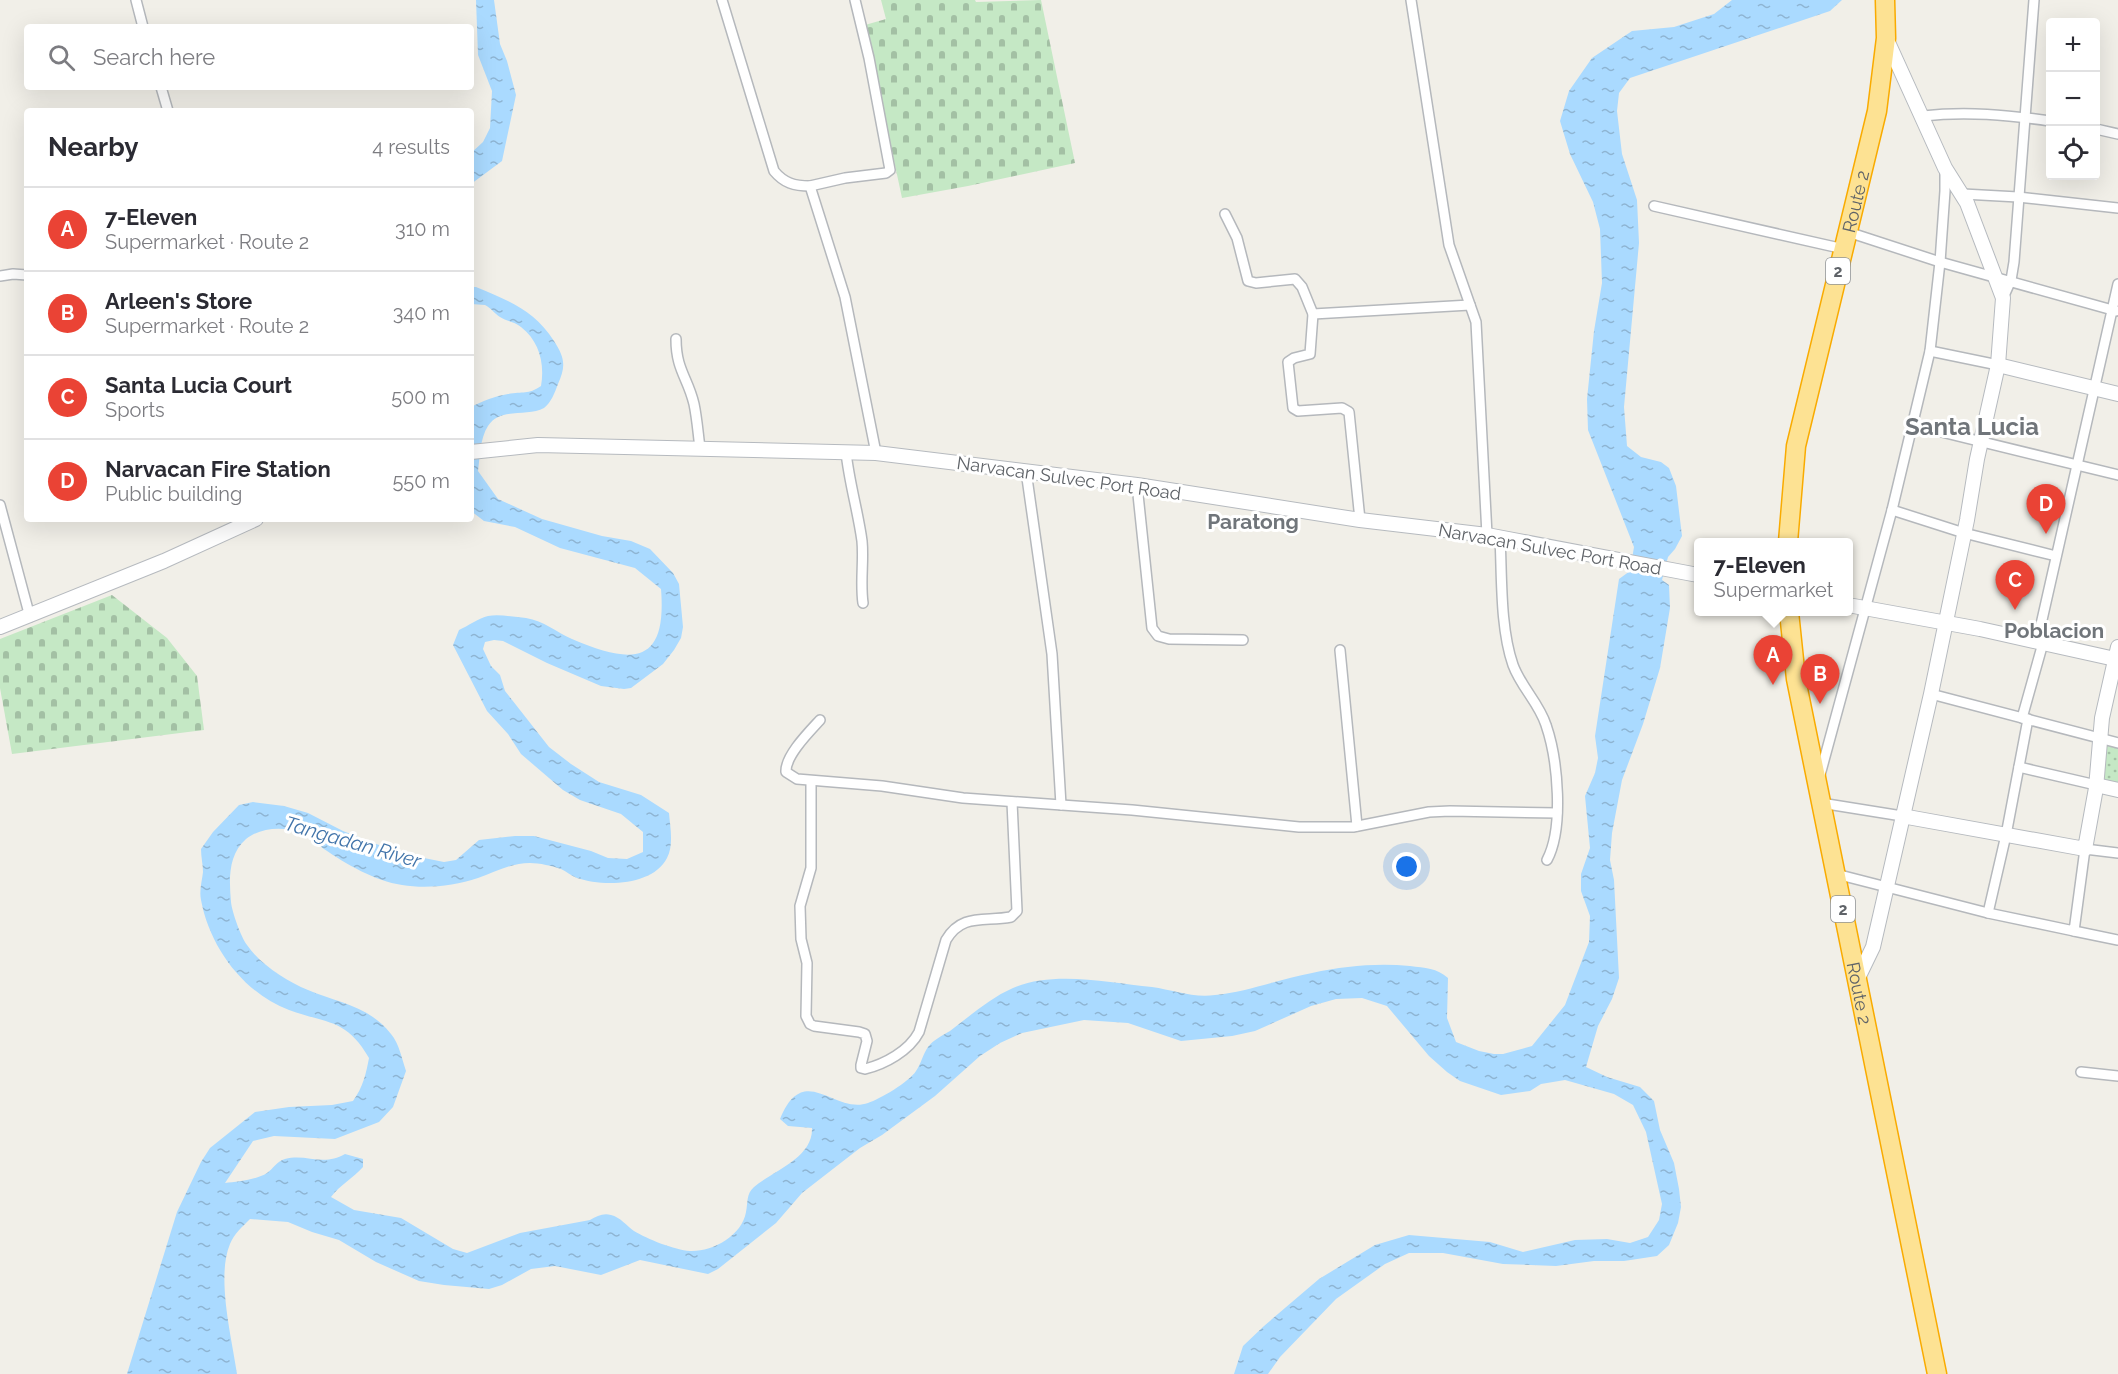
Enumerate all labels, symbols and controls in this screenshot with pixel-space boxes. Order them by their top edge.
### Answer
map controls [2046,18,2100,180]
button: + [2046,18,2100,72]
search box [24,24,474,90]
icon: search [45,41,78,74]
text: Search here [93,44,215,70]
button: − [2046,72,2100,126]
button: locate [2046,126,2100,180]
text: Nearby [48,132,138,162]
text: 4 results [372,135,450,159]
street label: Route 2 [1837,168,1873,235]
text: 7-Eleven [105,204,197,230]
text: A [61,217,74,241]
text: 310 m [395,217,450,241]
text: Supermarket · Route 2 [105,230,309,254]
road number: 2 [1826,258,1850,284]
text: Arleen's Store [105,288,252,314]
text: B [61,301,74,325]
text: 340 m [393,301,450,325]
text: Supermarket · Route 2 [105,314,309,338]
text: Santa Lucia Court [105,372,292,398]
text: C [61,385,74,409]
text: 500 m [391,385,450,409]
text: Sports [105,398,165,422]
district label: Santa Lucia [1905,412,2039,441]
street label: Narvacan Sulvec Port Road [956,452,1182,504]
text: Narvacan Fire Station [105,456,331,482]
text: D [60,469,75,493]
text: 550 m [392,469,450,493]
text: Public building [105,482,242,506]
pin: D [2026,484,2066,534]
district label: Paratong [1207,509,1299,534]
street label: Narvacan Sulvec Port Road [1437,519,1663,579]
popup [1694,538,1853,616]
text: 7-Eleven [1714,552,1806,578]
pin: C [1996,560,2034,610]
text: Supermarket [1714,578,1833,602]
district label: Poblacion [2004,618,2104,643]
pin: A [1754,636,1792,685]
pin: B [1800,654,1840,704]
water label: Tangadan River [282,811,425,873]
your location [1392,852,1421,881]
road number: 2 [1831,896,1855,922]
street label: Route 2 [1843,960,1876,1026]

